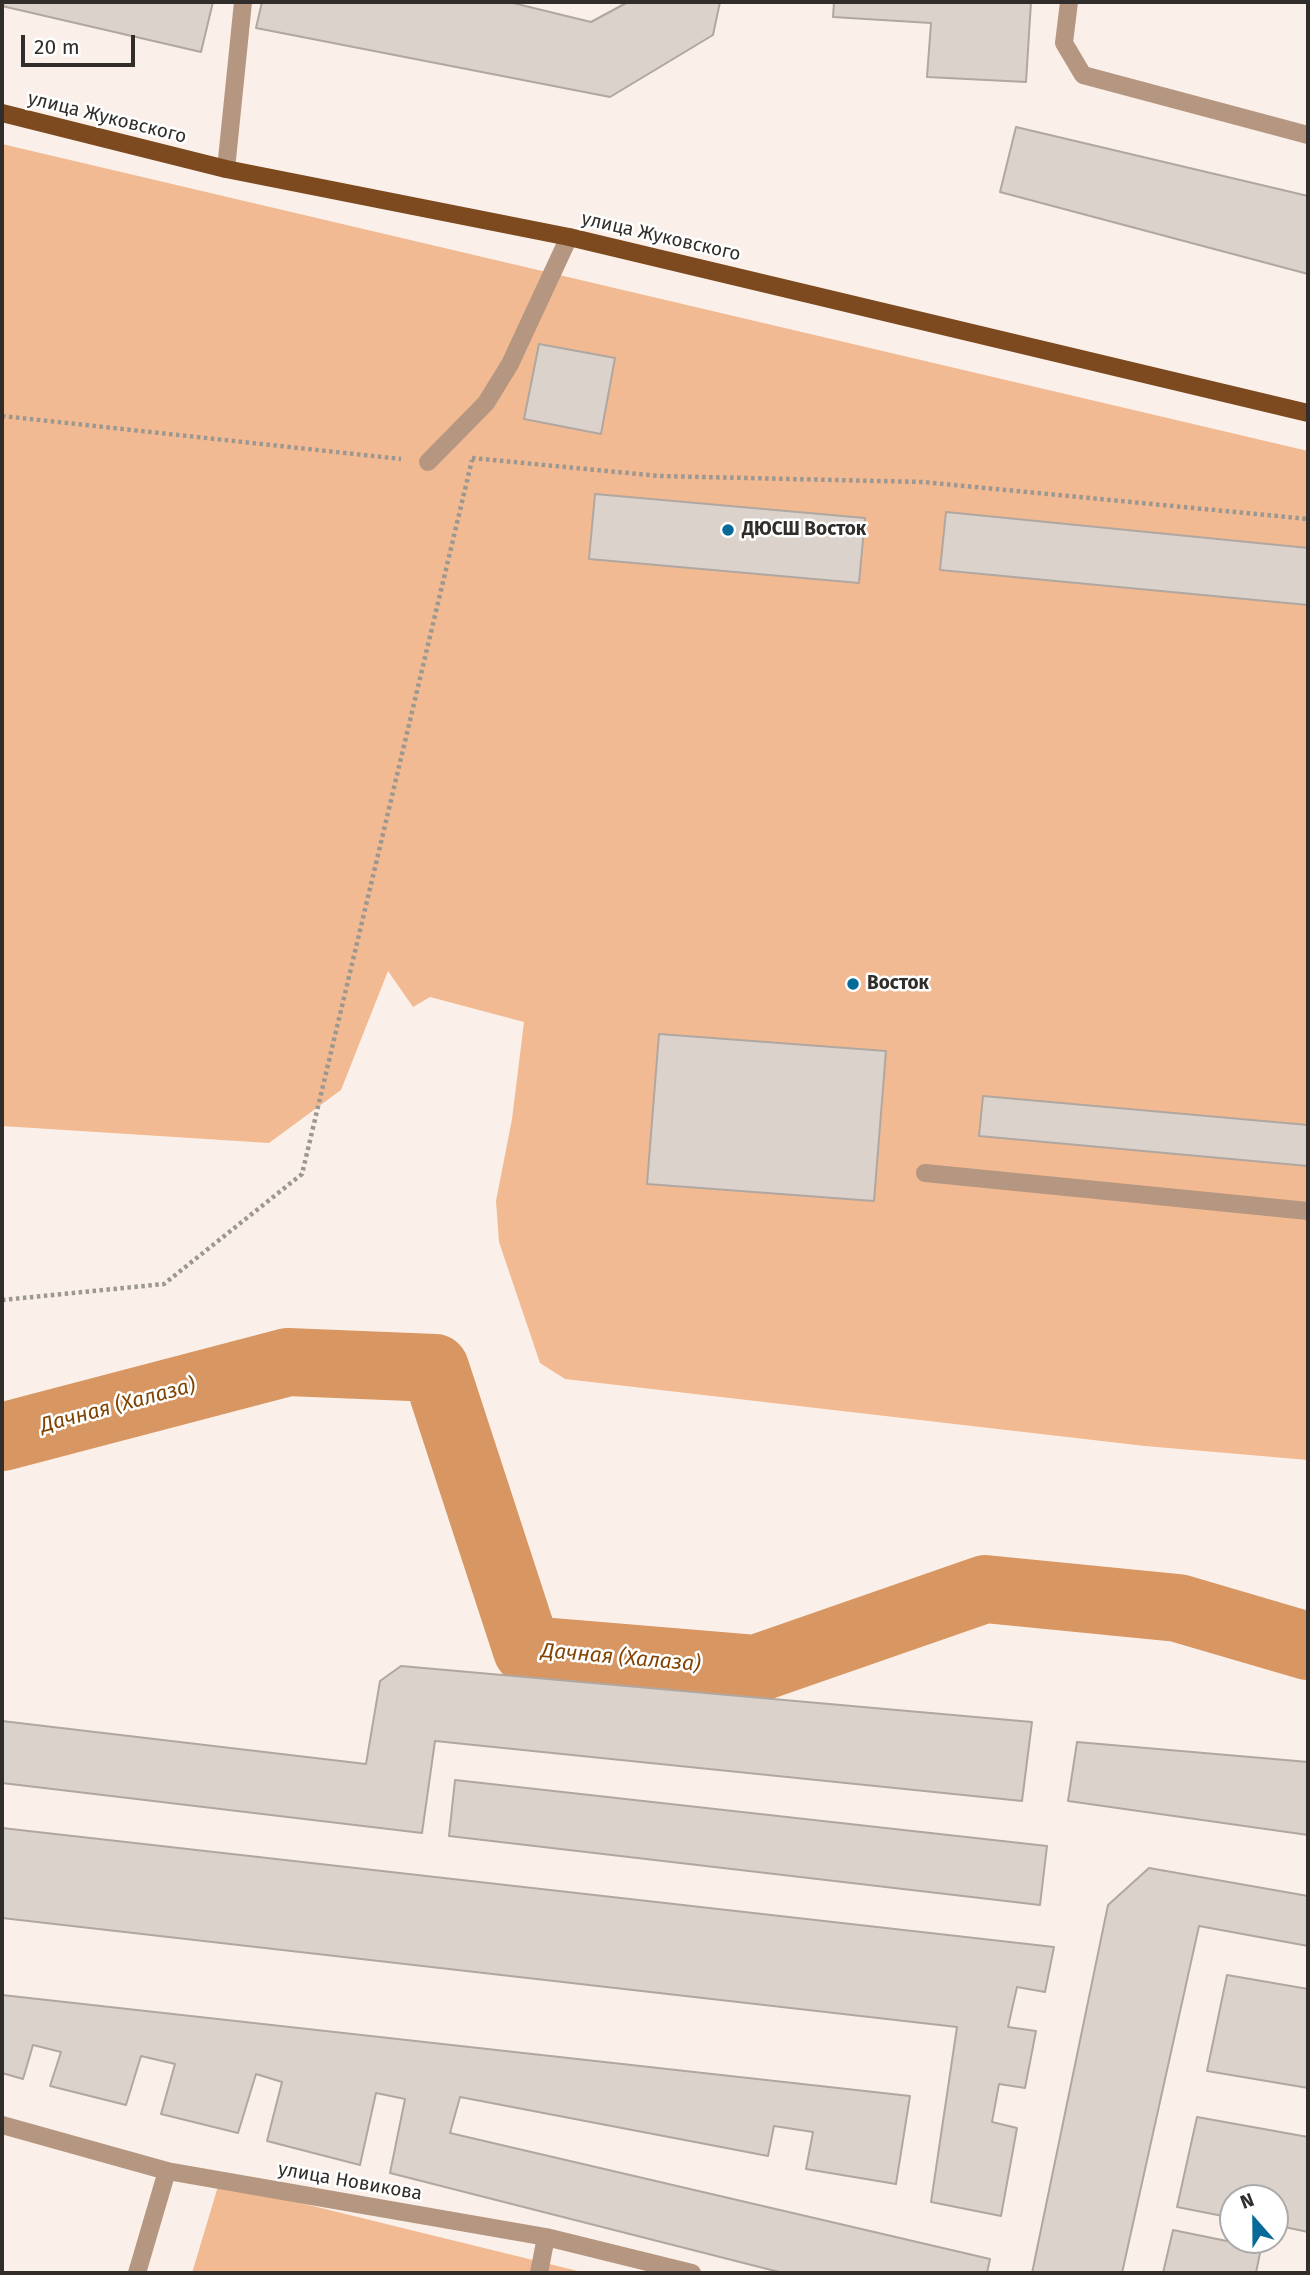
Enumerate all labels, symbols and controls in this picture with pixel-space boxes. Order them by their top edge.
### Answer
scale bar [24,21,138,65]
text: 20 m [34,34,80,60]
street label: улица Жуковского [25,87,189,149]
street label: улица Жуковского [579,208,743,266]
place label: ДЮСШ Восток [742,519,866,541]
marker: ДЮСШ Восток [720,522,736,538]
place label: Восток [867,973,929,995]
marker: Восток [845,976,861,992]
water label: Дачная (Халаза) [38,1373,198,1439]
water label: Дачная (Халаза) [540,1638,702,1678]
street label: улица Новикова [276,2158,424,2206]
north arrow [1219,2184,1289,2254]
text: N [1237,2188,1257,2214]

